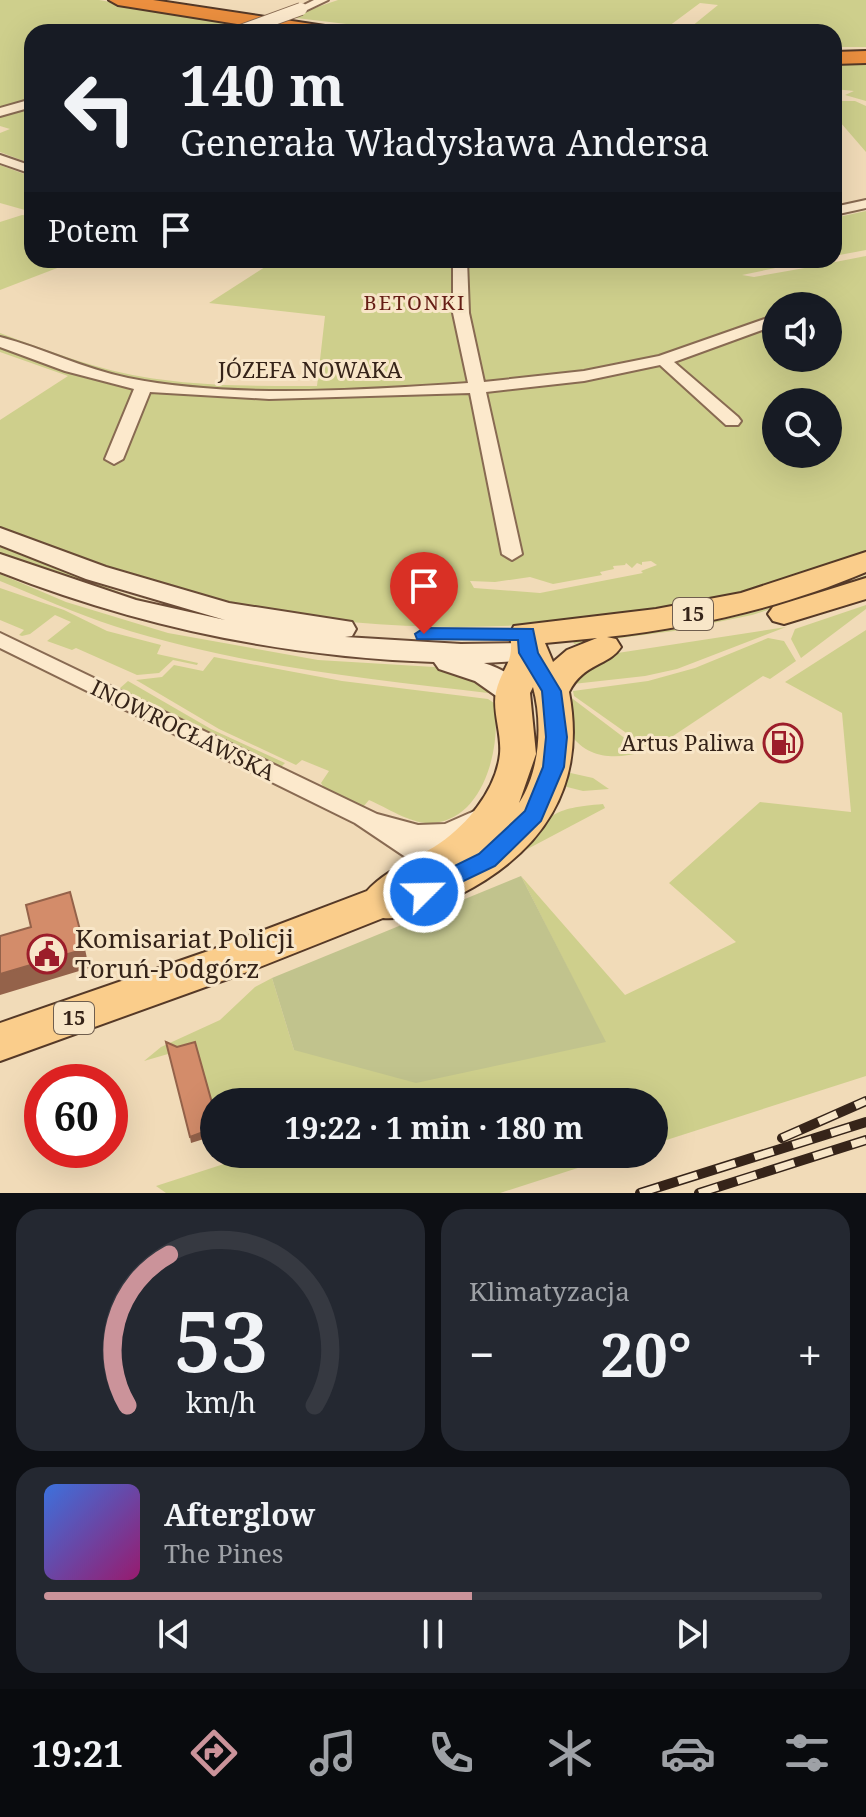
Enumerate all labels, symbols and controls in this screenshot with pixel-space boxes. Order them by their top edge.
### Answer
text: 140 m [180,46,345,122]
icon: left [48,56,152,160]
text: Generała Władysława Andersa [180,118,710,167]
icon: arrive [154,208,198,252]
text: Potem [48,210,138,251]
district label: BETONKI [364,289,466,316]
map controls [762,292,842,468]
button: sound [762,292,842,372]
street label: JÓZEFA NOWAKA [217,354,403,384]
button: search [762,388,842,468]
pin [390,552,458,634]
icon: arrive [402,564,446,608]
road number: 15 [673,598,713,630]
street label: INOWROCŁAWSKA [86,672,281,787]
fuel station icon: Artus Paliwa [762,722,804,764]
place label: Artus Paliwa [621,727,755,757]
position arrow [382,850,466,934]
place label: Komisariat Policji Toruń-Podgórz [75,920,294,986]
public building icon: Komisariat Policji Toruń-Podgórz [26,933,68,975]
road number: 15 [54,1002,94,1034]
speed limit sign: 60 [24,1064,128,1168]
text: 19:22 · 1 min · 180 m [285,1107,583,1148]
text: Klimatyzacja [469,1273,630,1309]
text: 53 [173,1283,268,1396]
text: 20° [600,1313,692,1395]
text: − [469,1324,494,1384]
text: + [797,1324,822,1384]
text: km/h [185,1382,256,1421]
text: Afterglow [164,1494,315,1535]
text: The Pines [164,1535,284,1571]
icon: previous [152,1612,196,1656]
icon: pause [411,1612,455,1656]
icon: next [670,1612,714,1656]
icon: directions [186,1725,242,1781]
icon: music [305,1725,361,1781]
icon: phone [423,1725,479,1781]
icon: climate [542,1725,598,1781]
icon: car [660,1725,716,1781]
icon: filters [779,1725,835,1781]
text: 19:21 [31,1729,124,1778]

